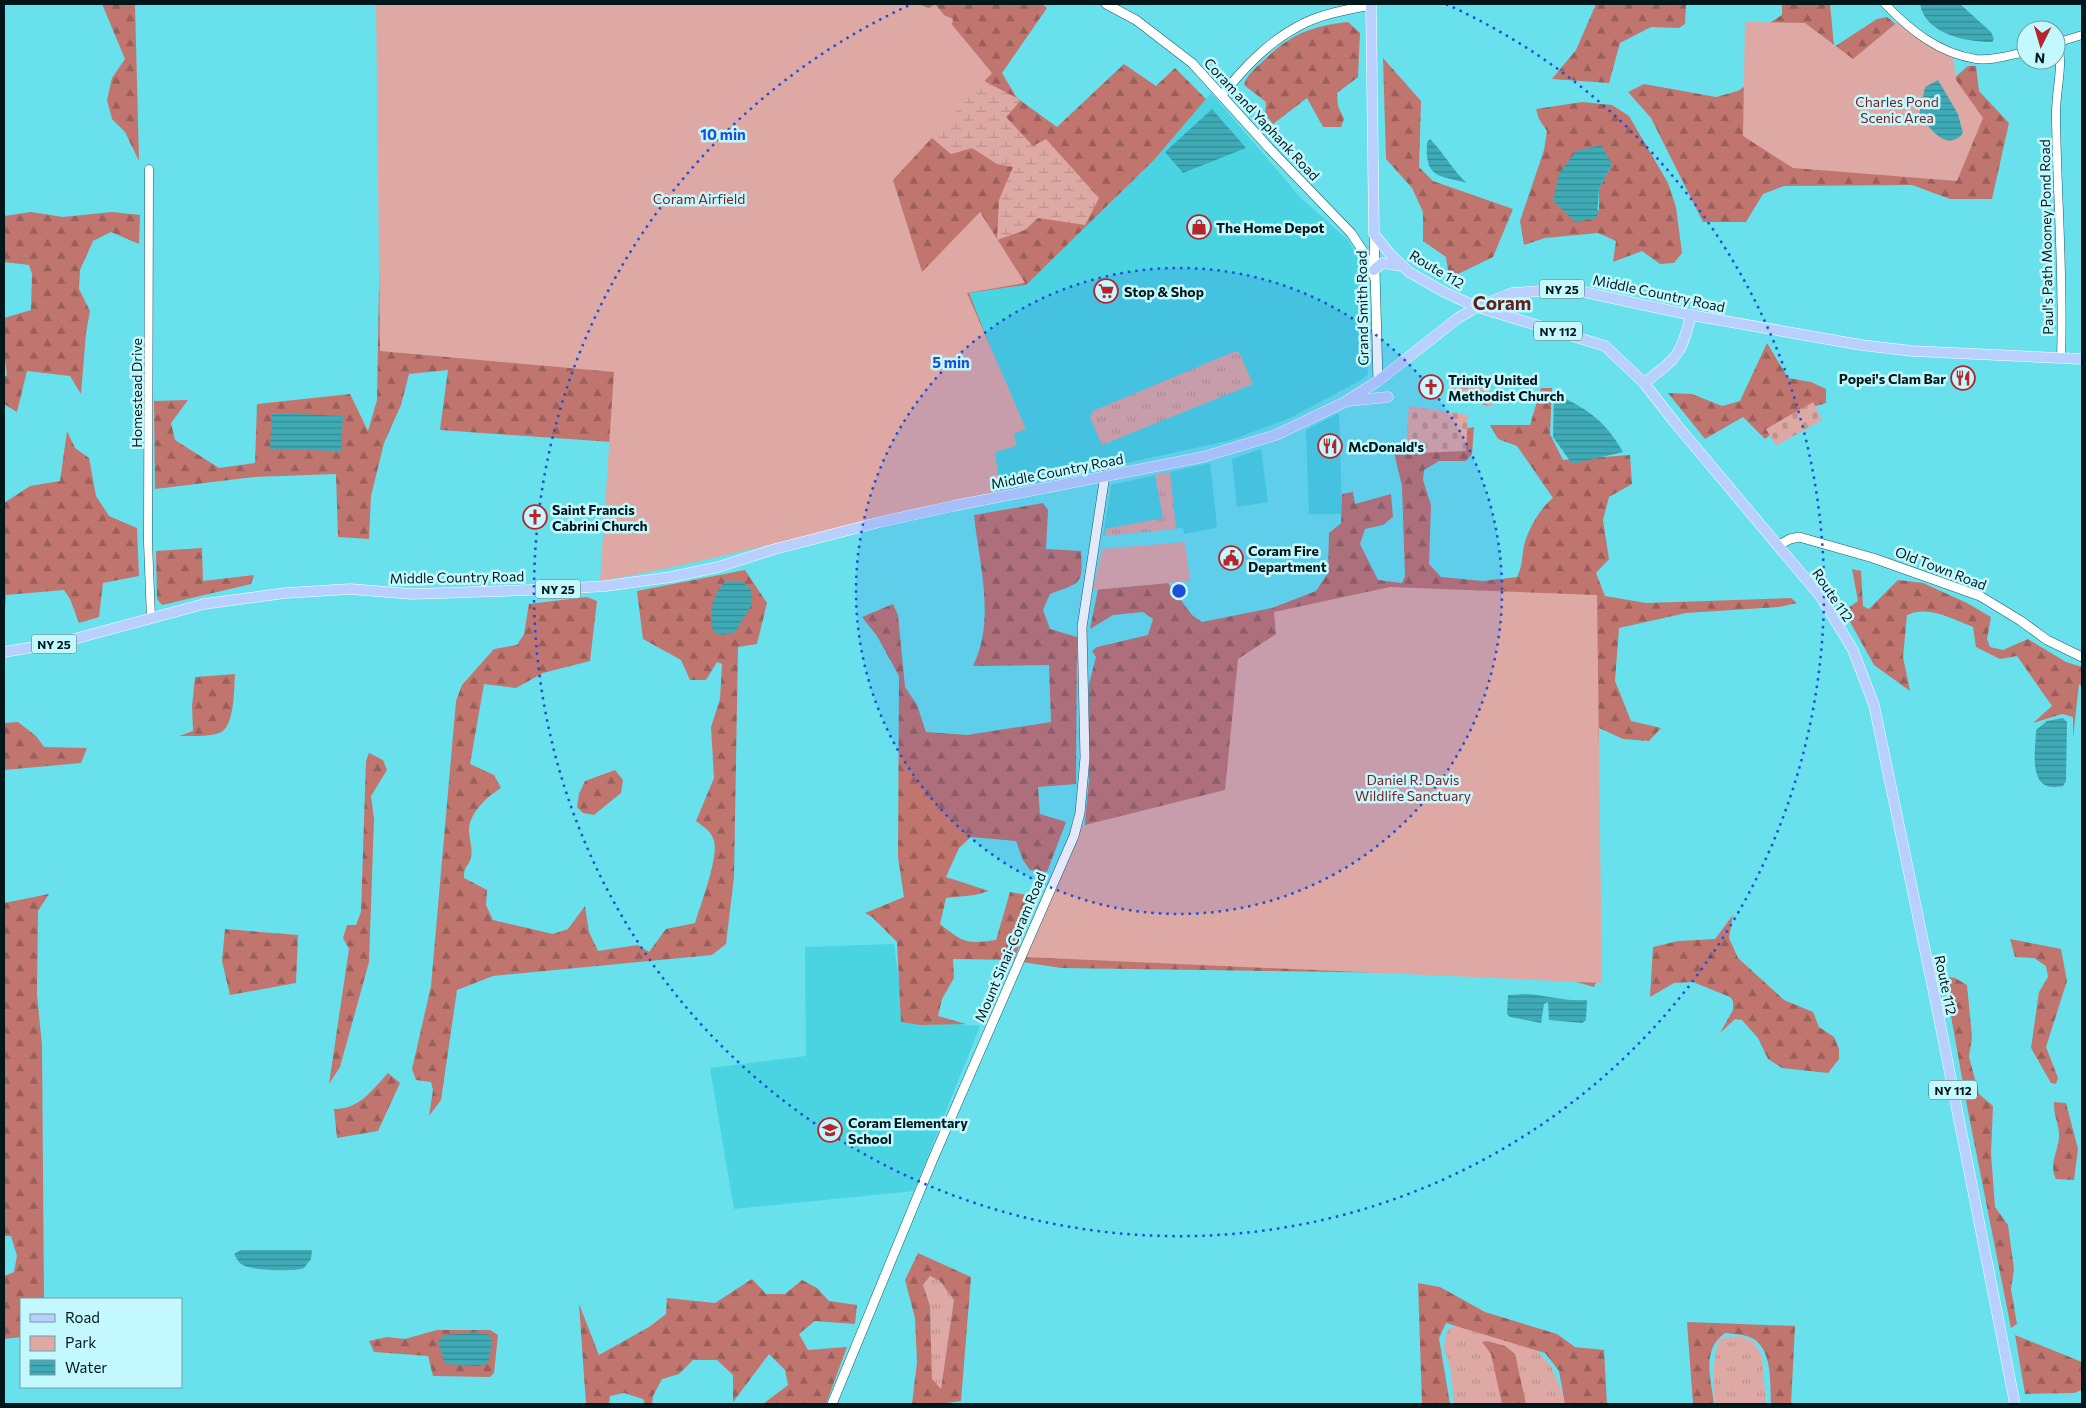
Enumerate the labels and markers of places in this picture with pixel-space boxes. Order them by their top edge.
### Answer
shop icon: The Home Depot [1186,214,1212,240]
place label: The Home Depot [1216,219,1325,236]
supermarket icon: Stop & Shop [1093,278,1119,304]
place label: Stop & Shop [1124,283,1204,300]
restaurant icon: Popei's Clam Bar [1950,365,1976,391]
place label: Popei's Clam Bar [1839,370,1946,387]
place label: Trinity United Methodist Church [1448,371,1564,404]
church icon: Trinity United Methodist Church [1418,374,1444,400]
restaurant icon: McDonald's [1317,433,1343,459]
place label: McDonald's [1348,438,1424,455]
place label: Saint Francis Cabrini Church [552,501,648,534]
church icon: Saint Francis Cabrini Church [522,504,548,530]
place label: Coram Fire Department [1248,542,1327,575]
public building icon: Coram Fire Department [1218,545,1244,571]
centre of rings [1170,582,1188,600]
place label: Coram Elementary School [848,1114,968,1147]
school or university icon: Coram Elementary School [817,1117,843,1143]

